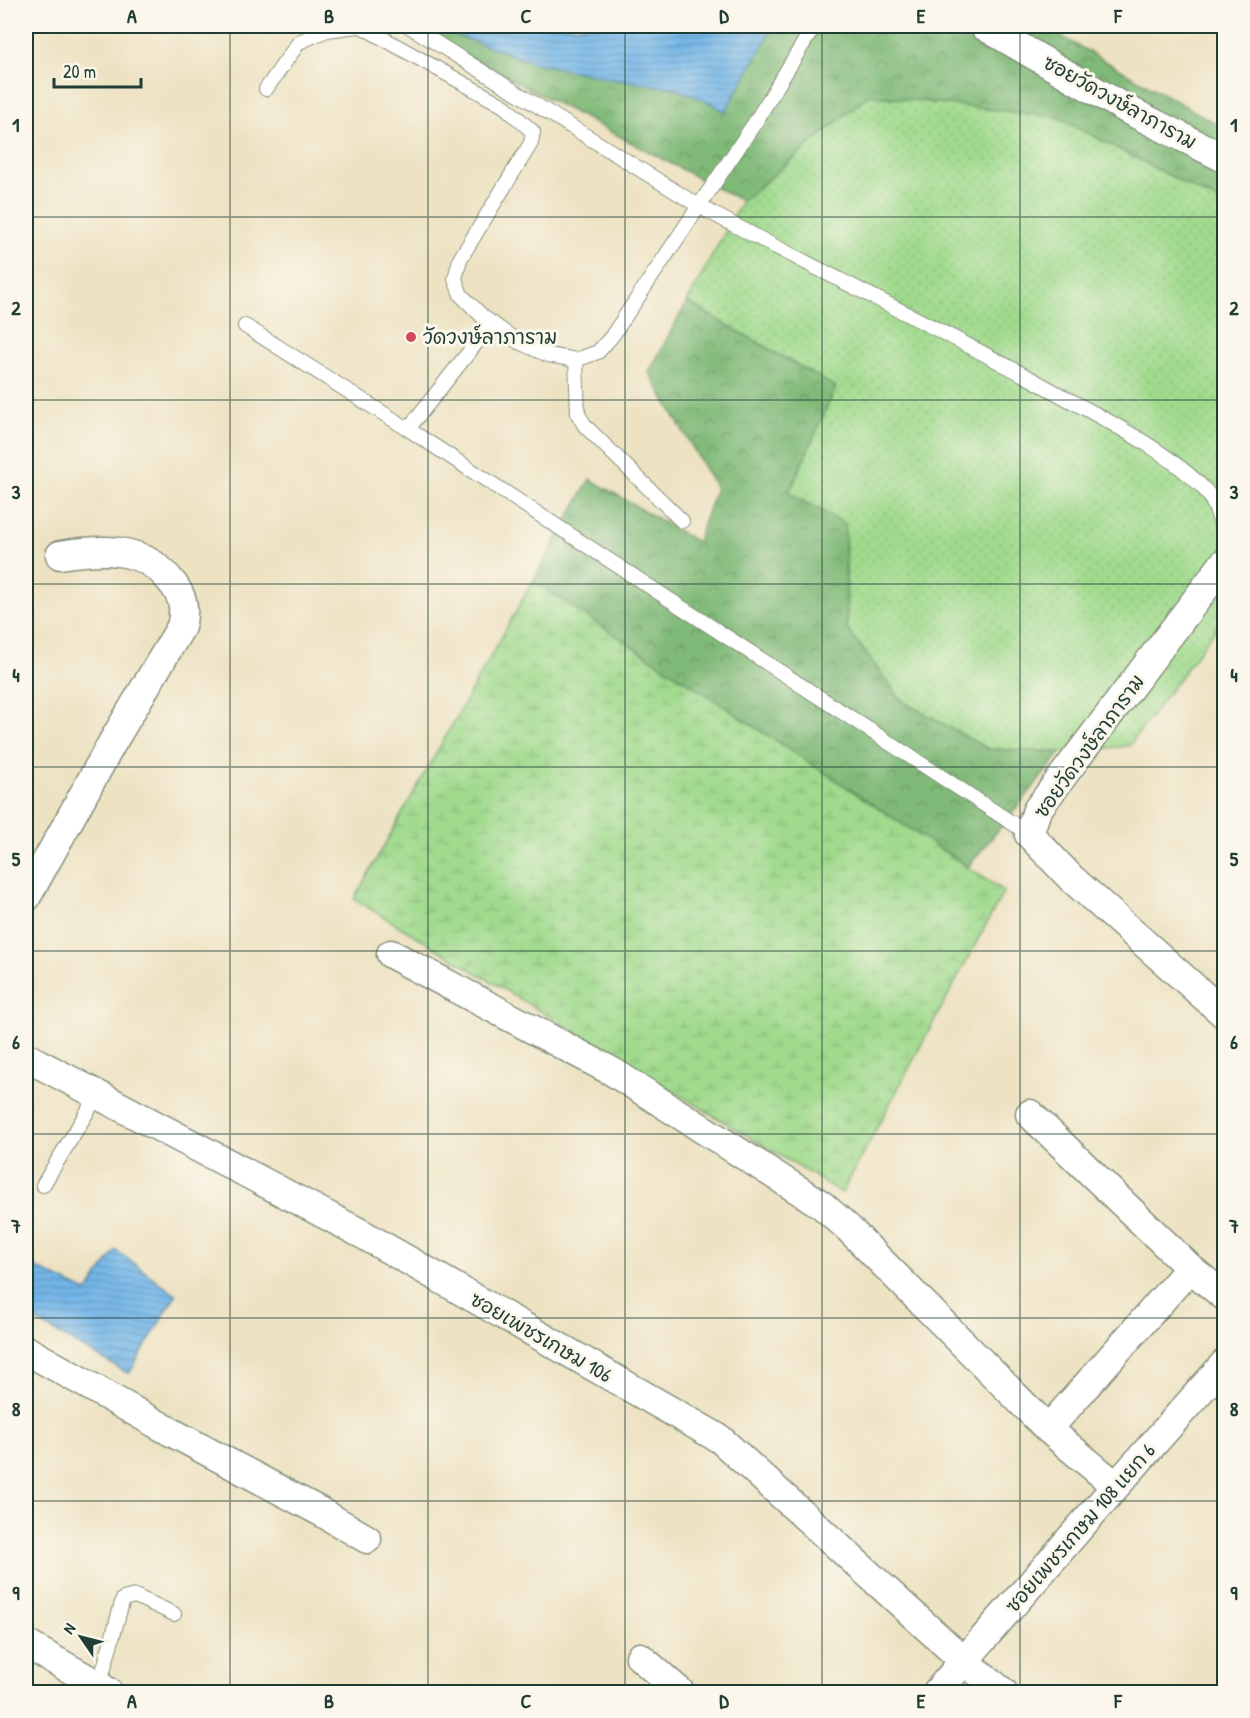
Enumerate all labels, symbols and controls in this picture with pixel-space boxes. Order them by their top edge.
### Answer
text: A [127,2,137,29]
text: B [324,2,334,29]
text: C [521,2,532,29]
text: D [719,2,729,29]
text: E [917,2,926,29]
text: F [1113,2,1123,29]
street label: ซอยวัดวงษ์ลาภาราม [1039,48,1202,155]
scale bar [54,51,141,89]
text: 20 m [63,59,96,84]
text: 1 [12,111,20,138]
text: 1 [1230,111,1238,138]
text: 2 [11,294,21,321]
text: 2 [1229,294,1239,321]
place label: วัดวงษ์ลาภาราม [423,323,557,350]
marker: วัดวงษ์ลาภาราม [404,330,418,344]
text: 3 [12,478,21,505]
text: 3 [1230,478,1239,505]
text: 4 [12,661,20,688]
text: 4 [1230,661,1238,688]
street label: ซอยวัดวงษ์ลาภาราม [1027,668,1150,823]
text: 5 [12,845,21,872]
text: 5 [1230,845,1239,872]
text: 6 [12,1028,20,1055]
text: 6 [1230,1028,1238,1055]
text: 7 [10,1212,21,1239]
text: 7 [1228,1212,1239,1239]
street label: ซอยเพชรเกษม 106 [465,1285,617,1388]
text: 8 [12,1395,21,1422]
text: 8 [1230,1395,1239,1422]
street label: ซอยเพชรเกษม 108 แยก 6 [999,1437,1161,1618]
text: 9 [12,1579,20,1606]
text: 9 [1230,1579,1238,1606]
north arrow [51,1607,111,1667]
text: N [57,1618,80,1638]
text: A [127,1687,137,1714]
text: B [324,1687,334,1714]
text: C [521,1687,532,1714]
text: D [719,1687,729,1714]
text: E [917,1687,926,1714]
text: F [1113,1687,1123,1714]

